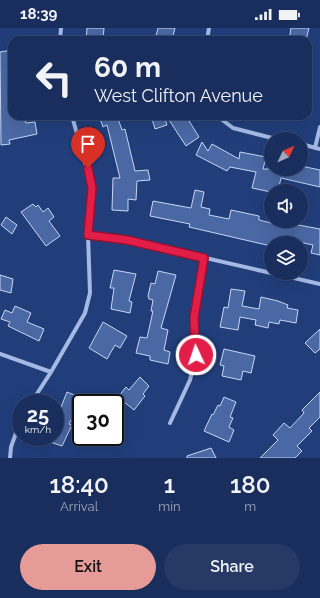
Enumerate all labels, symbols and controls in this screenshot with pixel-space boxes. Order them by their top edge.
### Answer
text: 18:39 [20,5,57,23]
text: 60 m [94,51,161,84]
icon: left [28,52,80,104]
text: West Clifton Avenue [94,85,263,106]
pin [71,127,105,168]
north arrow [264,132,308,176]
map controls [264,132,308,280]
icon: arrive [77,133,99,155]
button: sound [264,184,308,228]
button: layers [264,236,308,280]
position arrow [175,334,217,376]
speed limit sign: 30 [72,394,124,446]
text: 25 [27,403,49,427]
text: km/h [25,424,51,435]
text: 18:40 [49,470,109,499]
text: 1 [164,470,175,499]
text: 180 [230,470,271,499]
text: Arrival [60,499,98,514]
text: min [158,499,181,514]
text: m [244,499,256,514]
button: Exit [20,544,156,590]
button: Share [164,544,300,590]

